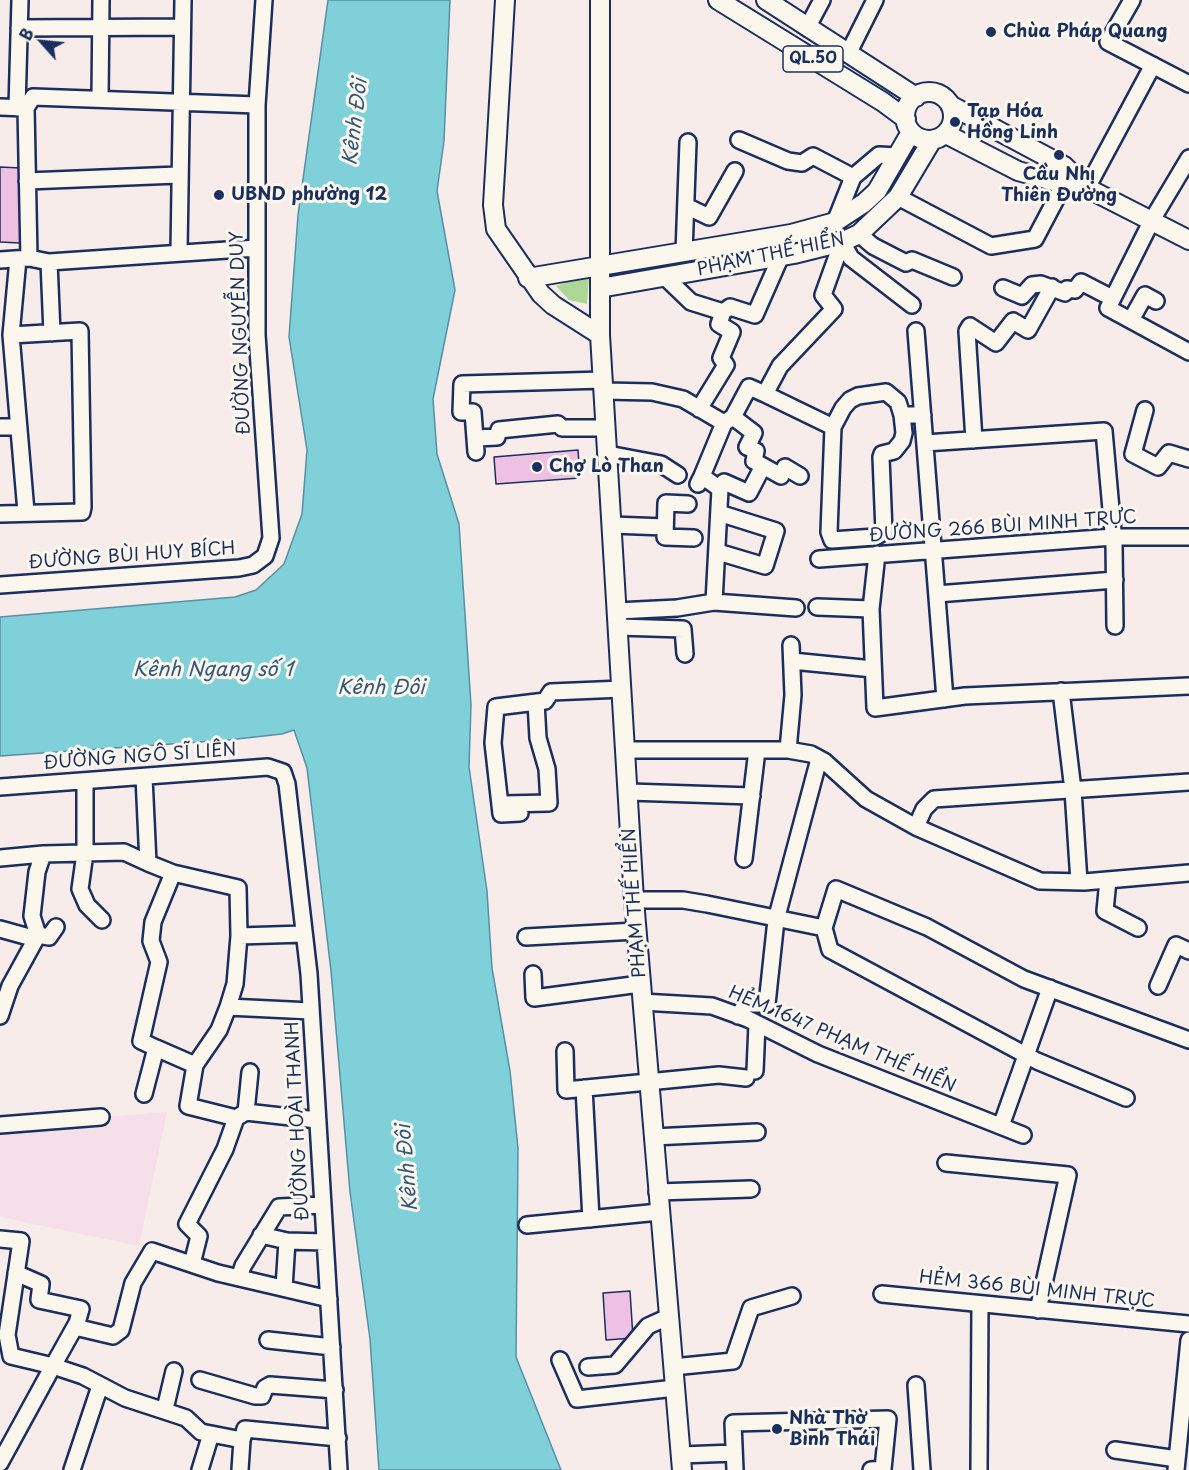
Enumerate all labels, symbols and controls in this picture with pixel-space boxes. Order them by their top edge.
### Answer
north arrow [12,12,72,72]
place label: Chùa Pháp Quang [1003,21,1167,43]
text: B [13,23,39,44]
marker: Chùa Pháp Quang [984,25,998,39]
road number: QL.50 [783,46,843,72]
water label: Kênh Đôi [339,77,373,167]
place label: Tạp Hóa Hồng Linh [967,101,1058,144]
marker: Tạp Hóa Hồng Linh [948,115,962,129]
marker: Cầu Nhị Thiên Đường [1052,148,1066,162]
place label: Cầu Nhị Thiên Đường [1001,164,1117,207]
place label: UBND phường 12 [231,184,387,206]
marker: UBND phường 12 [212,188,226,202]
street label: PHẠM THẾ HIỂN [695,229,847,281]
street label: ĐƯỜNG NGUYỄN DUY [227,231,255,435]
place label: Chợ Lò Than [549,456,664,478]
marker: Chợ Lò Than [530,460,544,474]
street label: ĐƯỜNG 266 BÙI MINH TRỰC [868,507,1138,547]
street label: ĐƯỜNG BÙI HUY BÍCH [28,538,236,574]
water label: Kênh Ngang số 1 [133,658,293,682]
water label: Kênh Đôi [337,676,425,700]
street label: ĐƯỜNG NGÔ SĨ LIÊN [43,739,237,775]
street label: PHẠM THẾ HIỂN [619,827,651,979]
street label: HẺM 1647 PHẠM THẾ HIỂN [725,982,959,1098]
street label: ĐƯỜNG HOÀI THANH [282,1021,314,1221]
water label: Kênh Đôi [392,1123,424,1213]
street label: HẺM 366 BÙI MINH TRỰC [918,1267,1156,1313]
place label: Nhà Thờ Bình Thái [789,1408,875,1450]
marker: Nhà Thờ Bình Thái [770,1422,784,1436]

